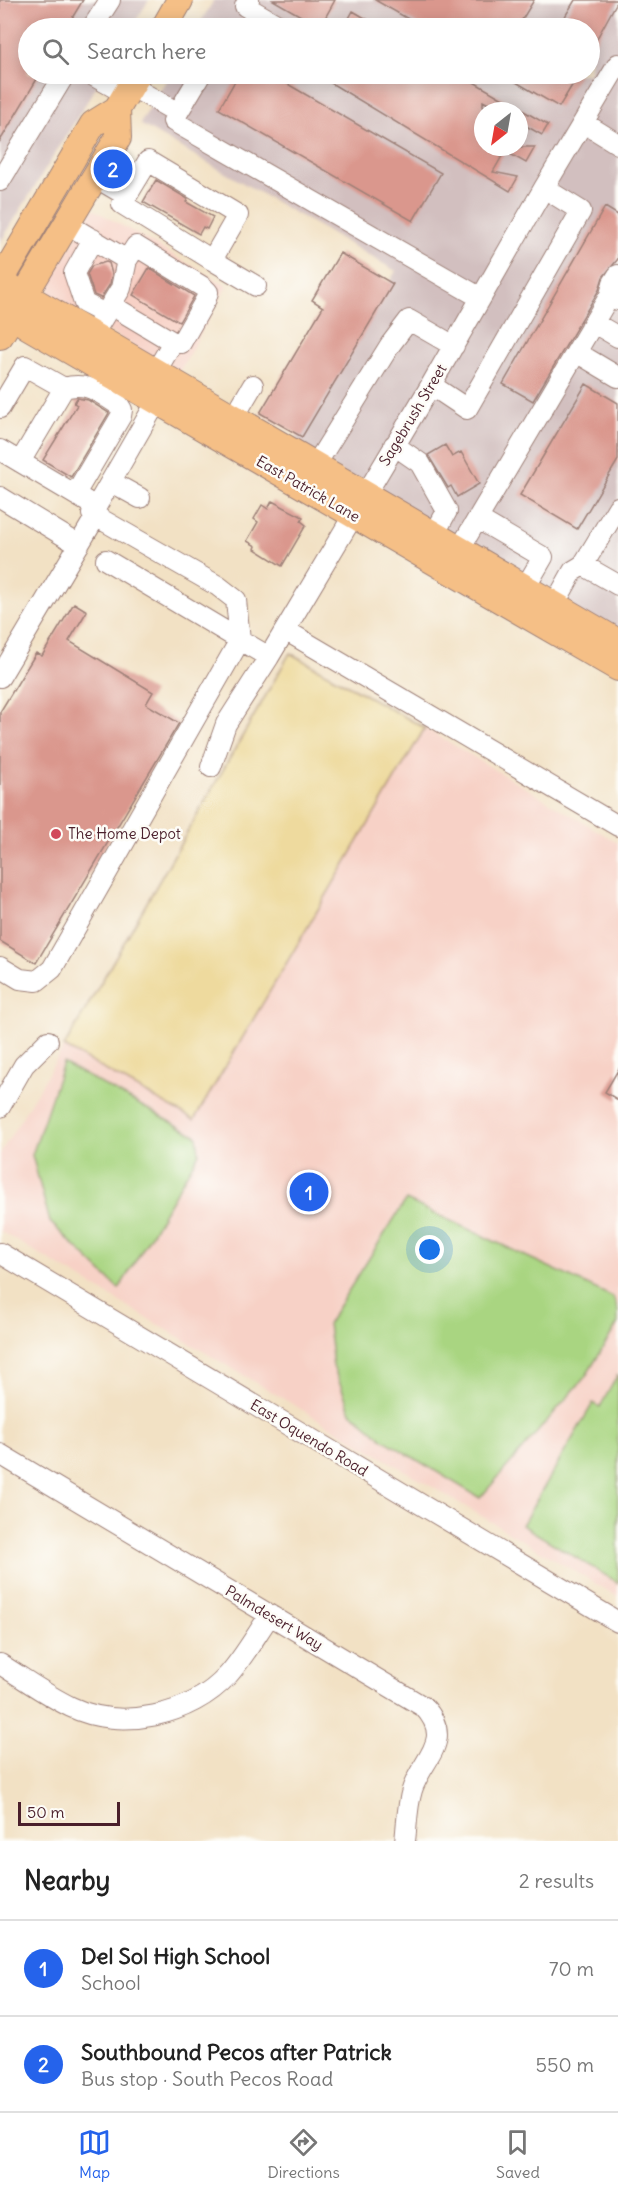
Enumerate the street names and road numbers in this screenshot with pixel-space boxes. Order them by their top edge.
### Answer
street label: Sagebrush Street [375,360,450,469]
street label: East Patrick Lane [253,451,364,526]
street label: East Oquendo Road [247,1395,372,1480]
street label: Palmdesert Way [222,1581,326,1654]

